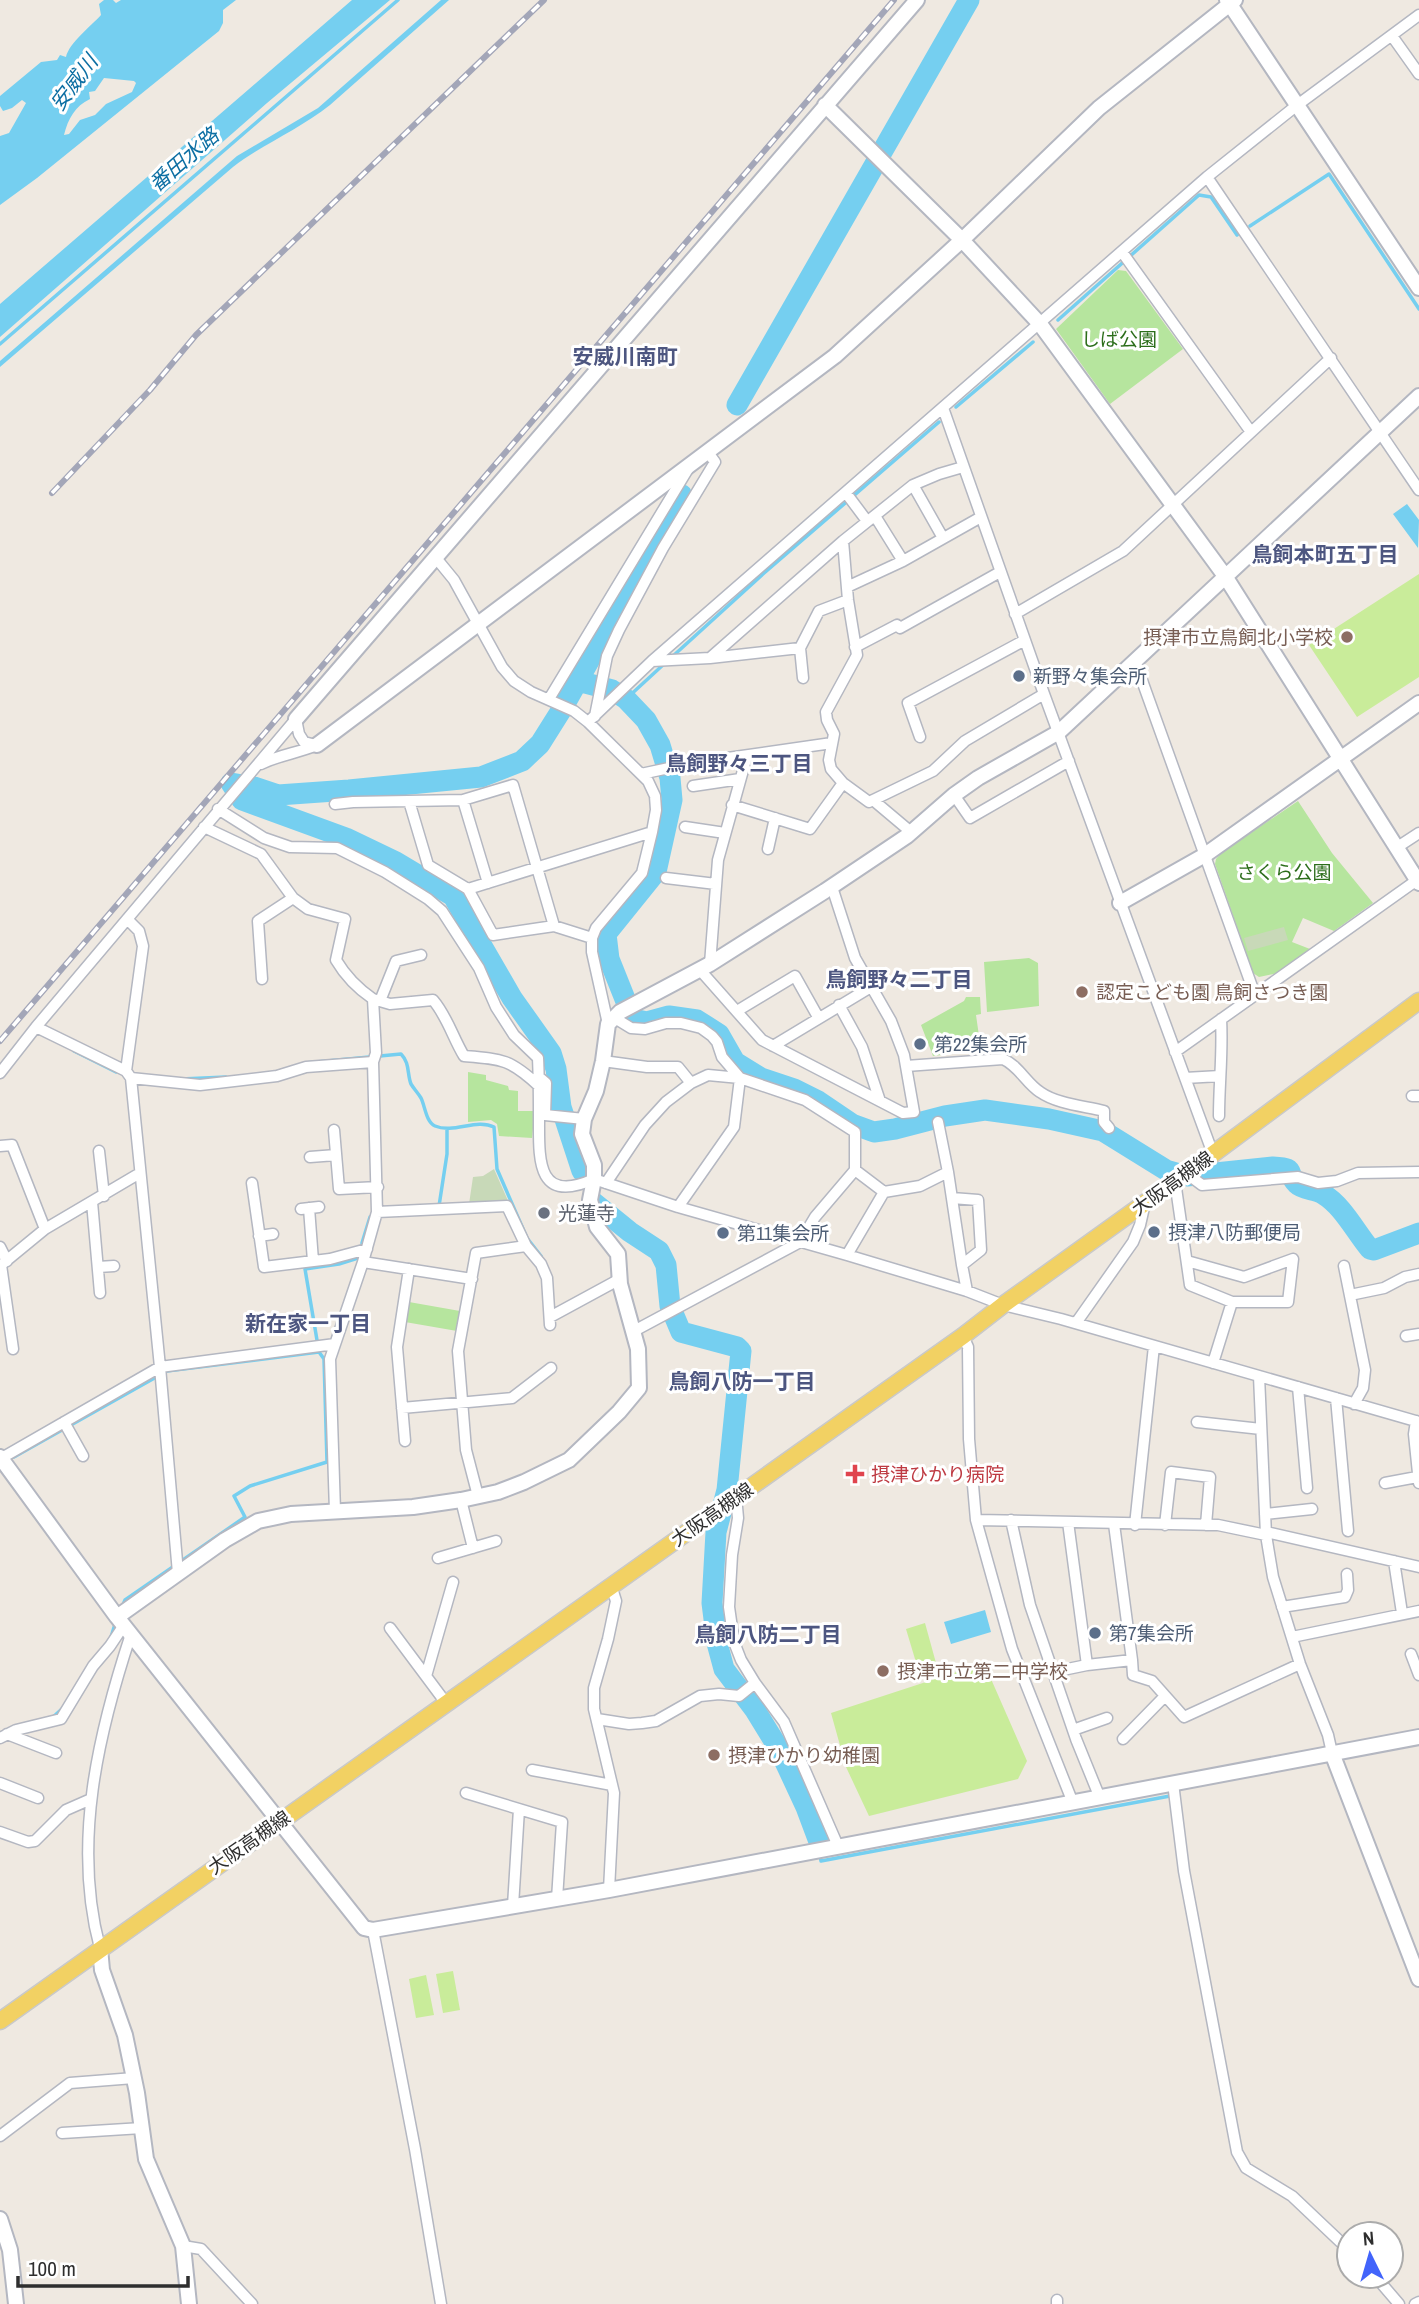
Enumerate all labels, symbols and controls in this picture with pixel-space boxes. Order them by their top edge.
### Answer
water label: 安威川 [43,47,105,117]
water label: 番田水路 [142,120,226,198]
park label: しば公園 [1081,326,1157,352]
district label: 安威川南町 [573,342,678,371]
district label: 鳥飼本町五丁目 [1252,540,1399,569]
place label: 摂津市立鳥飼北小学校 [1143,624,1333,650]
marker: 摂津市立鳥飼北小学校 [1339,629,1355,645]
place label: 新野々集会所 [1033,663,1147,689]
marker: 新野々集会所 [1011,668,1027,684]
district label: 鳥飼野々三丁目 [666,749,813,778]
park label: さくら公園 [1236,859,1332,885]
district label: 鳥飼野々二丁目 [826,965,973,994]
place label: 認定こども園 鳥飼さつき園 [1096,979,1328,1005]
marker: 認定こども園 鳥飼さつき園 [1074,984,1090,1000]
place label: 第22集会所 [934,1031,1027,1057]
marker: 第22集会所 [912,1036,928,1052]
street label: 大阪高槻線 [1126,1145,1218,1221]
place label: 光蓮寺 [558,1200,615,1226]
marker: 光蓮寺 [536,1205,552,1221]
place label: 摂津八防郵便局 [1168,1219,1301,1245]
place label: 第11集会所 [737,1220,829,1246]
marker: 摂津八防郵便局 [1146,1224,1162,1240]
marker: 第11集会所 [715,1225,731,1241]
district label: 新在家一丁目 [245,1309,371,1338]
district label: 鳥飼八防一丁目 [669,1367,816,1396]
place label: 摂津ひかり病院 [871,1461,1004,1487]
marker: 摂津ひかり病院 [845,1464,865,1484]
street label: 大阪高槻線 [666,1476,758,1552]
district label: 鳥飼八防二丁目 [695,1620,842,1649]
place label: 第7集会所 [1109,1620,1194,1646]
marker: 第7集会所 [1087,1625,1103,1641]
place label: 摂津市立第二中学校 [897,1658,1068,1684]
marker: 摂津市立第二中学校 [875,1663,891,1679]
place label: 摂津ひかり幼稚園 [728,1742,880,1768]
marker: 摂津ひかり幼稚園 [706,1747,722,1763]
street label: 大阪高槻線 [203,1804,295,1880]
north arrow [1335,2220,1405,2290]
text: N [1362,2225,1375,2252]
scale bar [18,2244,187,2288]
text: 100 m [28,2254,76,2283]

